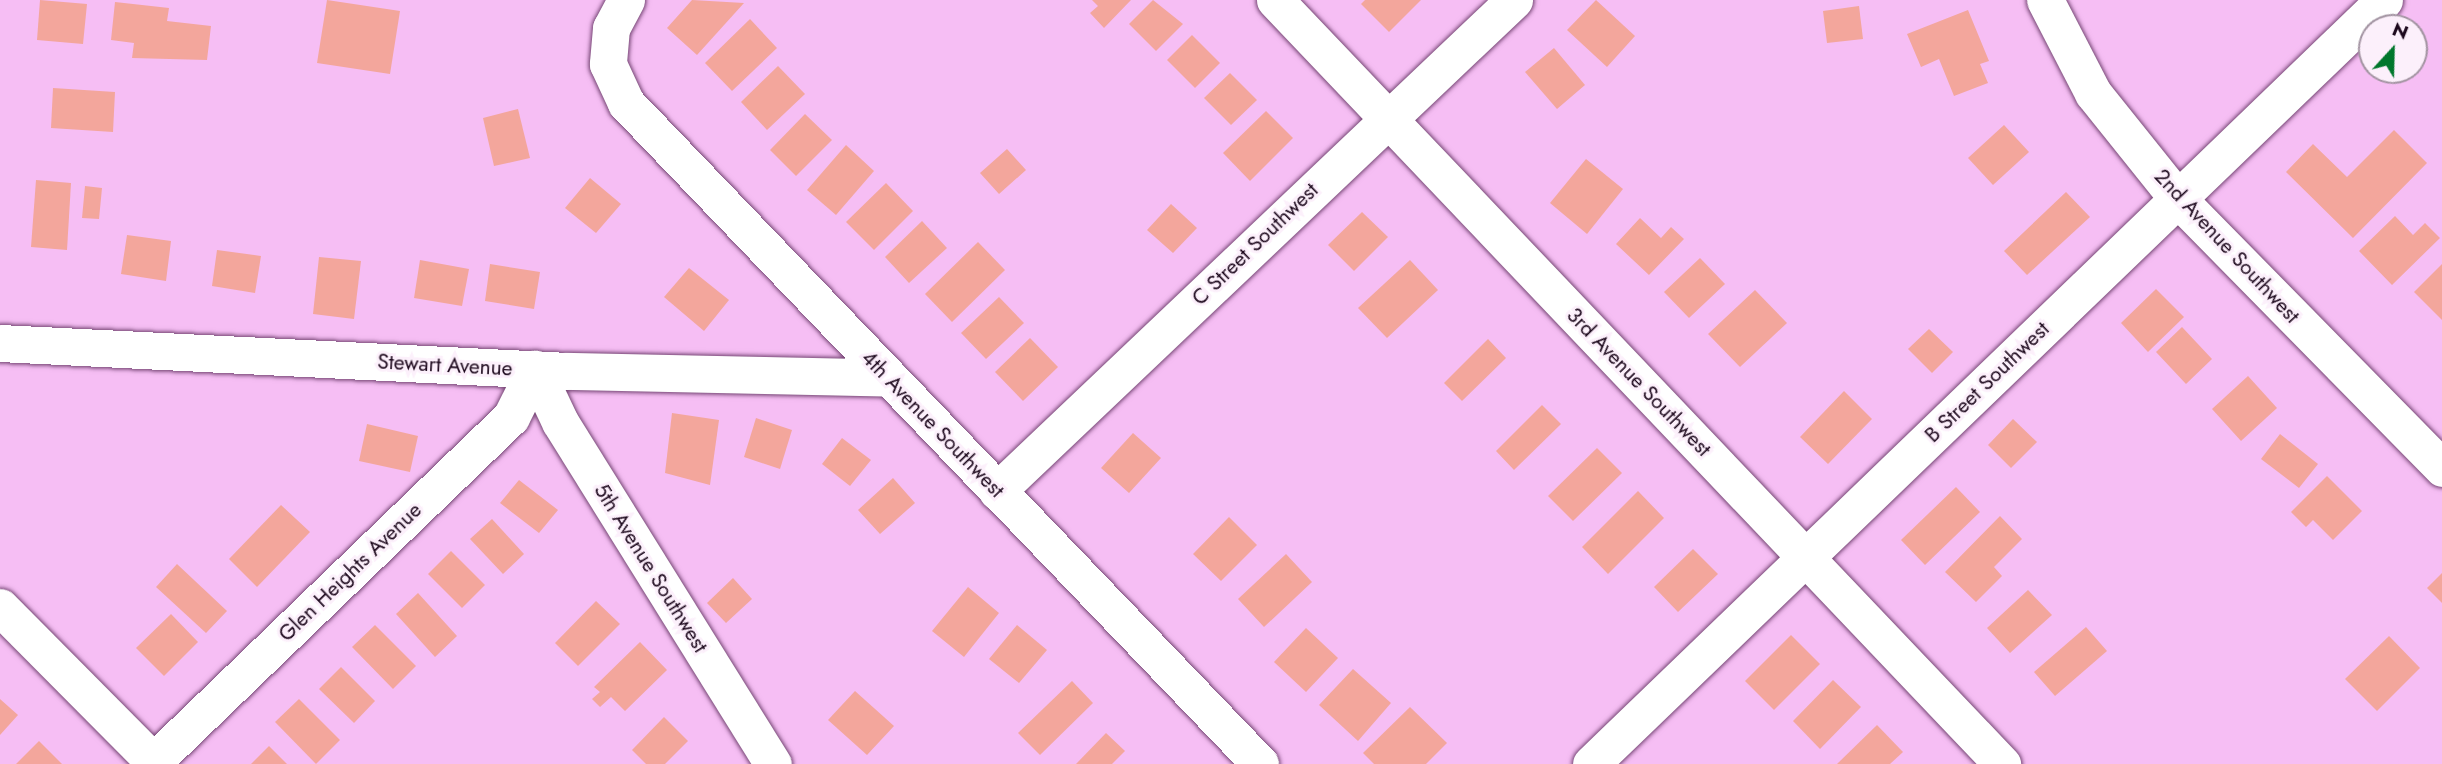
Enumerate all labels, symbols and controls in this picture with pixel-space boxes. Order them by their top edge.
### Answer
north arrow [2358,14,2428,84]
text: N [2388,16,2412,46]
street label: 2nd Avenue Southwest [2149,164,2305,328]
street label: C Street Southwest [1187,178,1323,310]
street label: 3rd Avenue Southwest [1562,302,1716,462]
street label: B Street Southwest [1920,316,2054,448]
street label: 4th Avenue Southwest [856,345,1010,503]
street label: Stewart Avenue [377,349,513,381]
street label: 5th Avenue Southwest [589,479,713,657]
street label: Glen Heights Avenue [273,497,427,647]

